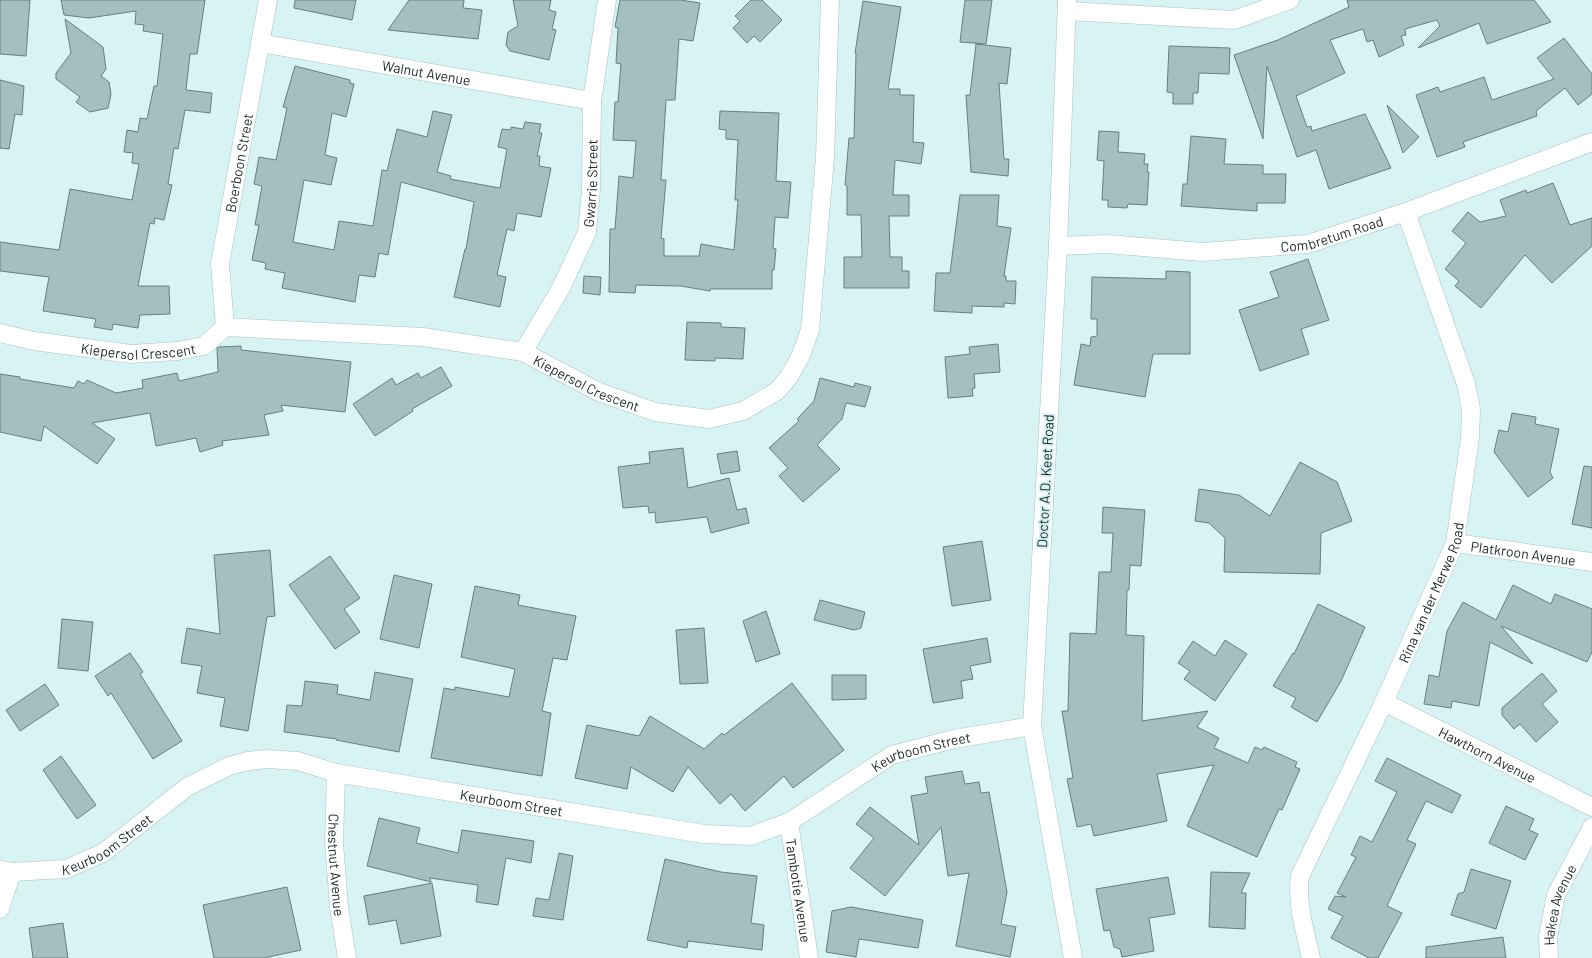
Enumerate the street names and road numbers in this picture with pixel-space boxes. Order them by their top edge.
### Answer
street label: Walnut Avenue [381,56,472,88]
street label: Boerboon Street [221,112,256,214]
street label: Gwarrie Street [579,139,600,228]
street label: Combretum Road [1280,212,1385,255]
street label: Kiepersol Crescent [80,339,197,363]
street label: Kiepersol Crescent [531,351,642,414]
street label: Doctor A.D. Keet Road [1033,414,1057,548]
street label: Rina van der Merwe Road [1394,521,1466,665]
street label: Platkroon Avenue [1470,537,1577,568]
street label: Hawthorn Avenue [1436,723,1539,786]
street label: Keurboom Street [868,728,972,775]
street label: Keurboom Street [459,785,564,819]
street label: Keurboom Street [61,810,155,878]
street label: Chestnut Avenue [325,813,349,917]
street label: Tambotie Avenue [783,837,815,943]
street label: Hakea Avenue [1539,861,1579,946]

